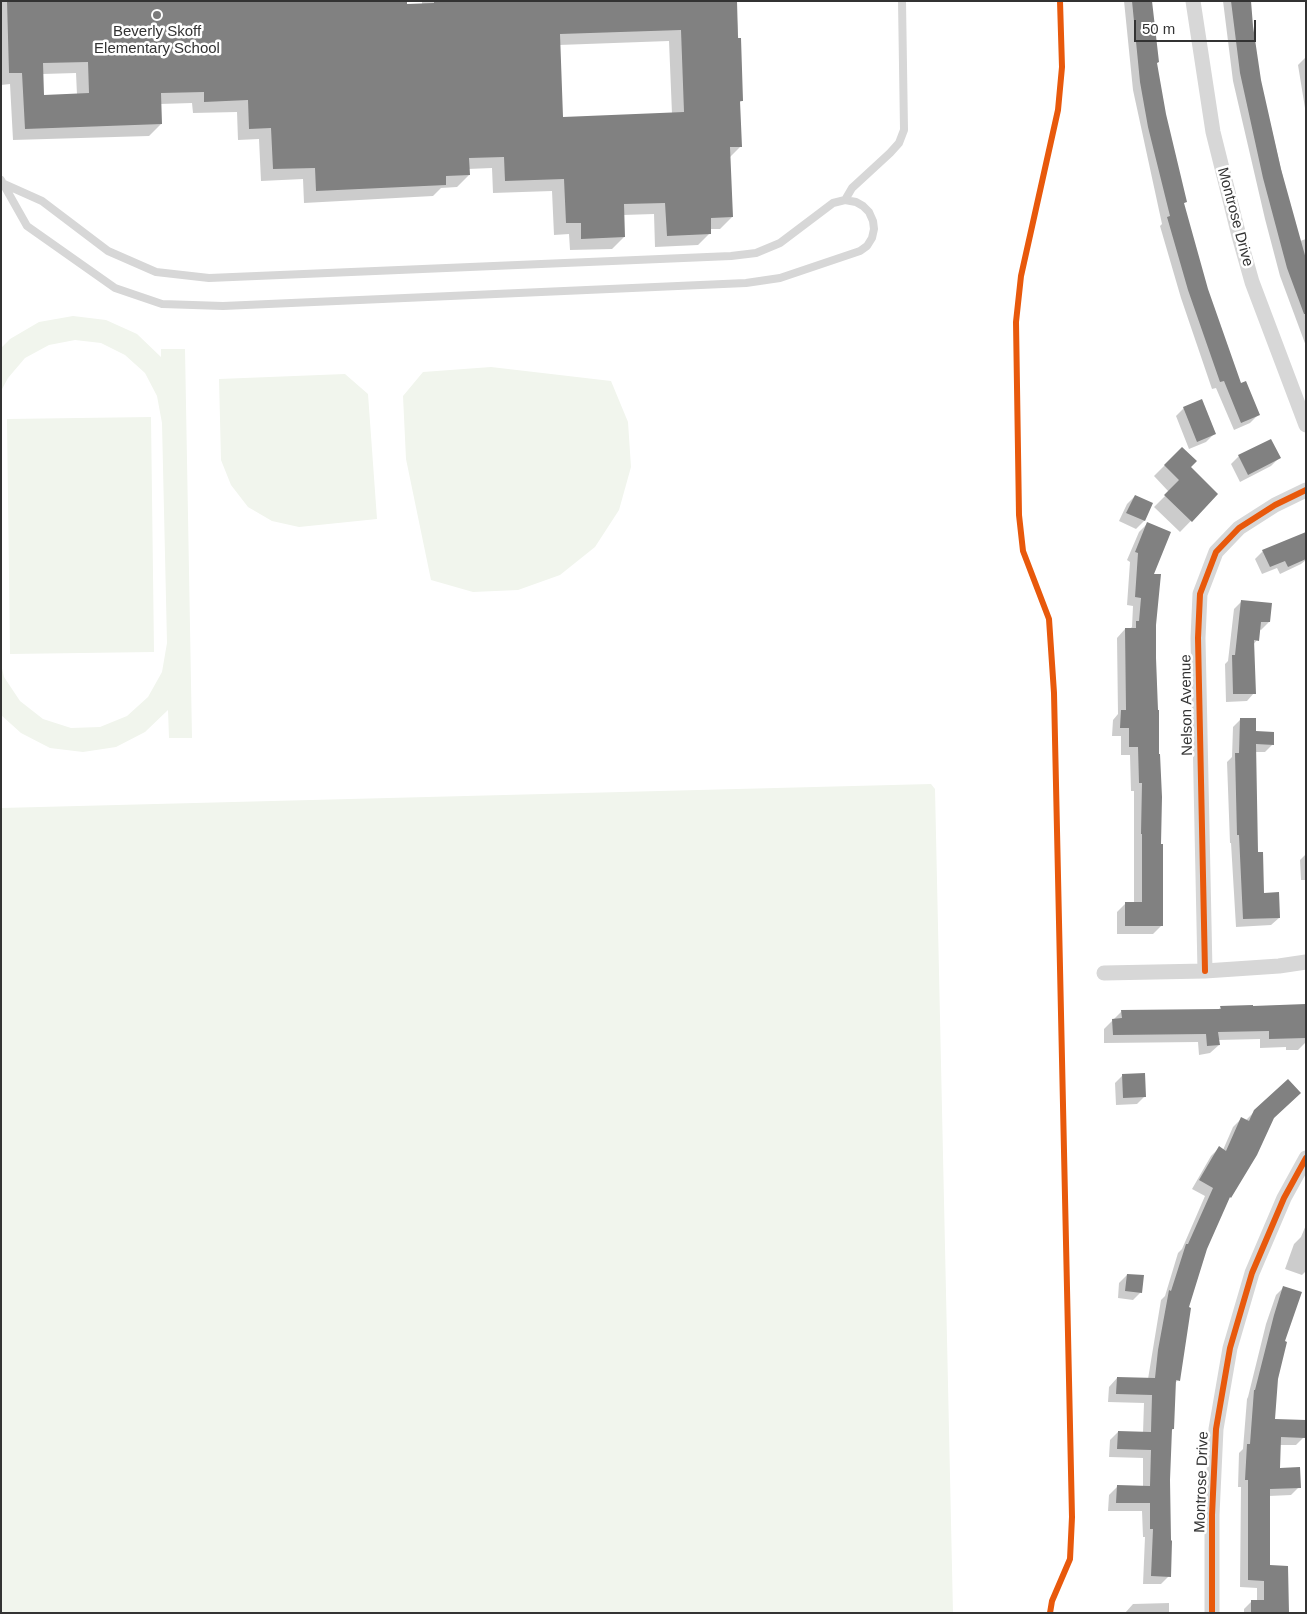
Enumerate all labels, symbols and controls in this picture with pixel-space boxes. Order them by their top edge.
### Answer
marker: Beverly Skoff Elementary School [151,9,163,21]
scale bar [1137,10,1260,42]
text: 50 m [1142,20,1175,37]
place label: Beverly Skoff Elementary School [94,23,220,58]
street label: Montrose Drive [1213,166,1257,268]
street label: Nelson Avenue [1177,654,1197,756]
street label: Montrose Drive [1191,1431,1213,1533]

